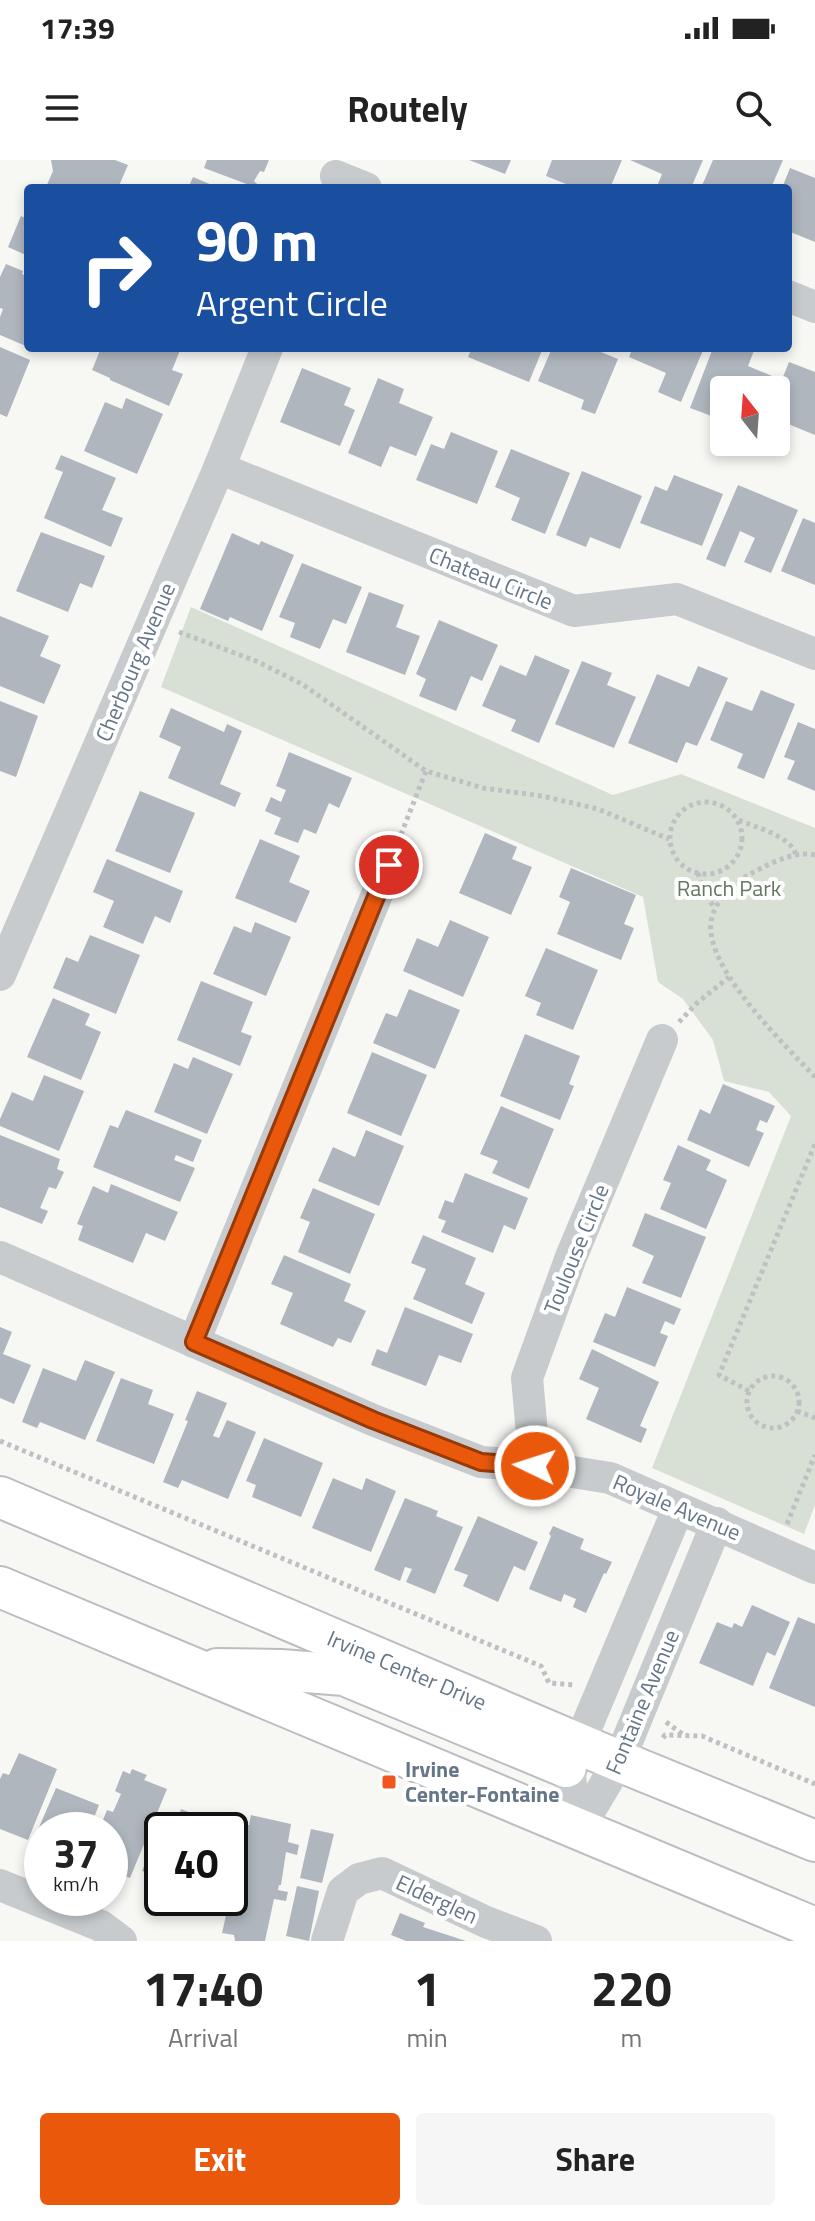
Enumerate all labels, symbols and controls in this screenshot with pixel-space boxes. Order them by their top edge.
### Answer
text: 17:39 [40,5,115,51]
text: Routely [347,81,468,136]
icon: menu [40,86,84,130]
icon: search [731,86,775,130]
text: 90 m [196,198,318,283]
icon: right [64,216,168,320]
text: Argent Circle [196,275,388,330]
north arrow [710,376,790,456]
map controls [710,376,790,456]
street label: Chateau Circle [424,538,558,618]
street label: Cherbourg Avenue [86,577,184,747]
pin [355,831,423,899]
icon: arrive [367,843,411,887]
park label: Ranch Park [677,871,782,905]
street label: Toulouse Circle [535,1179,617,1319]
position arrow [493,1424,577,1508]
street label: Royale Avenue [608,1465,746,1549]
street label: Irvine Center Drive [322,1621,492,1719]
street label: Fontaine Avenue [596,1624,688,1780]
place label: Irvine Center-Fontaine [405,1752,559,1811]
marker: Irvine Center-Fontaine [380,1773,398,1791]
speed limit sign: 40 [144,1812,248,1916]
text: 37 [54,1823,98,1884]
street label: Elderglen [390,1865,484,1933]
text: km/h [53,1868,99,1899]
text: 17:40 [143,1952,263,2025]
text: 1 [414,1952,441,2025]
text: 220 [591,1952,672,2025]
text: Arrival [168,2018,238,2057]
text: min [406,2018,448,2057]
text: m [621,2018,642,2057]
button: Exit [40,2113,400,2205]
button: Share [416,2113,775,2205]

